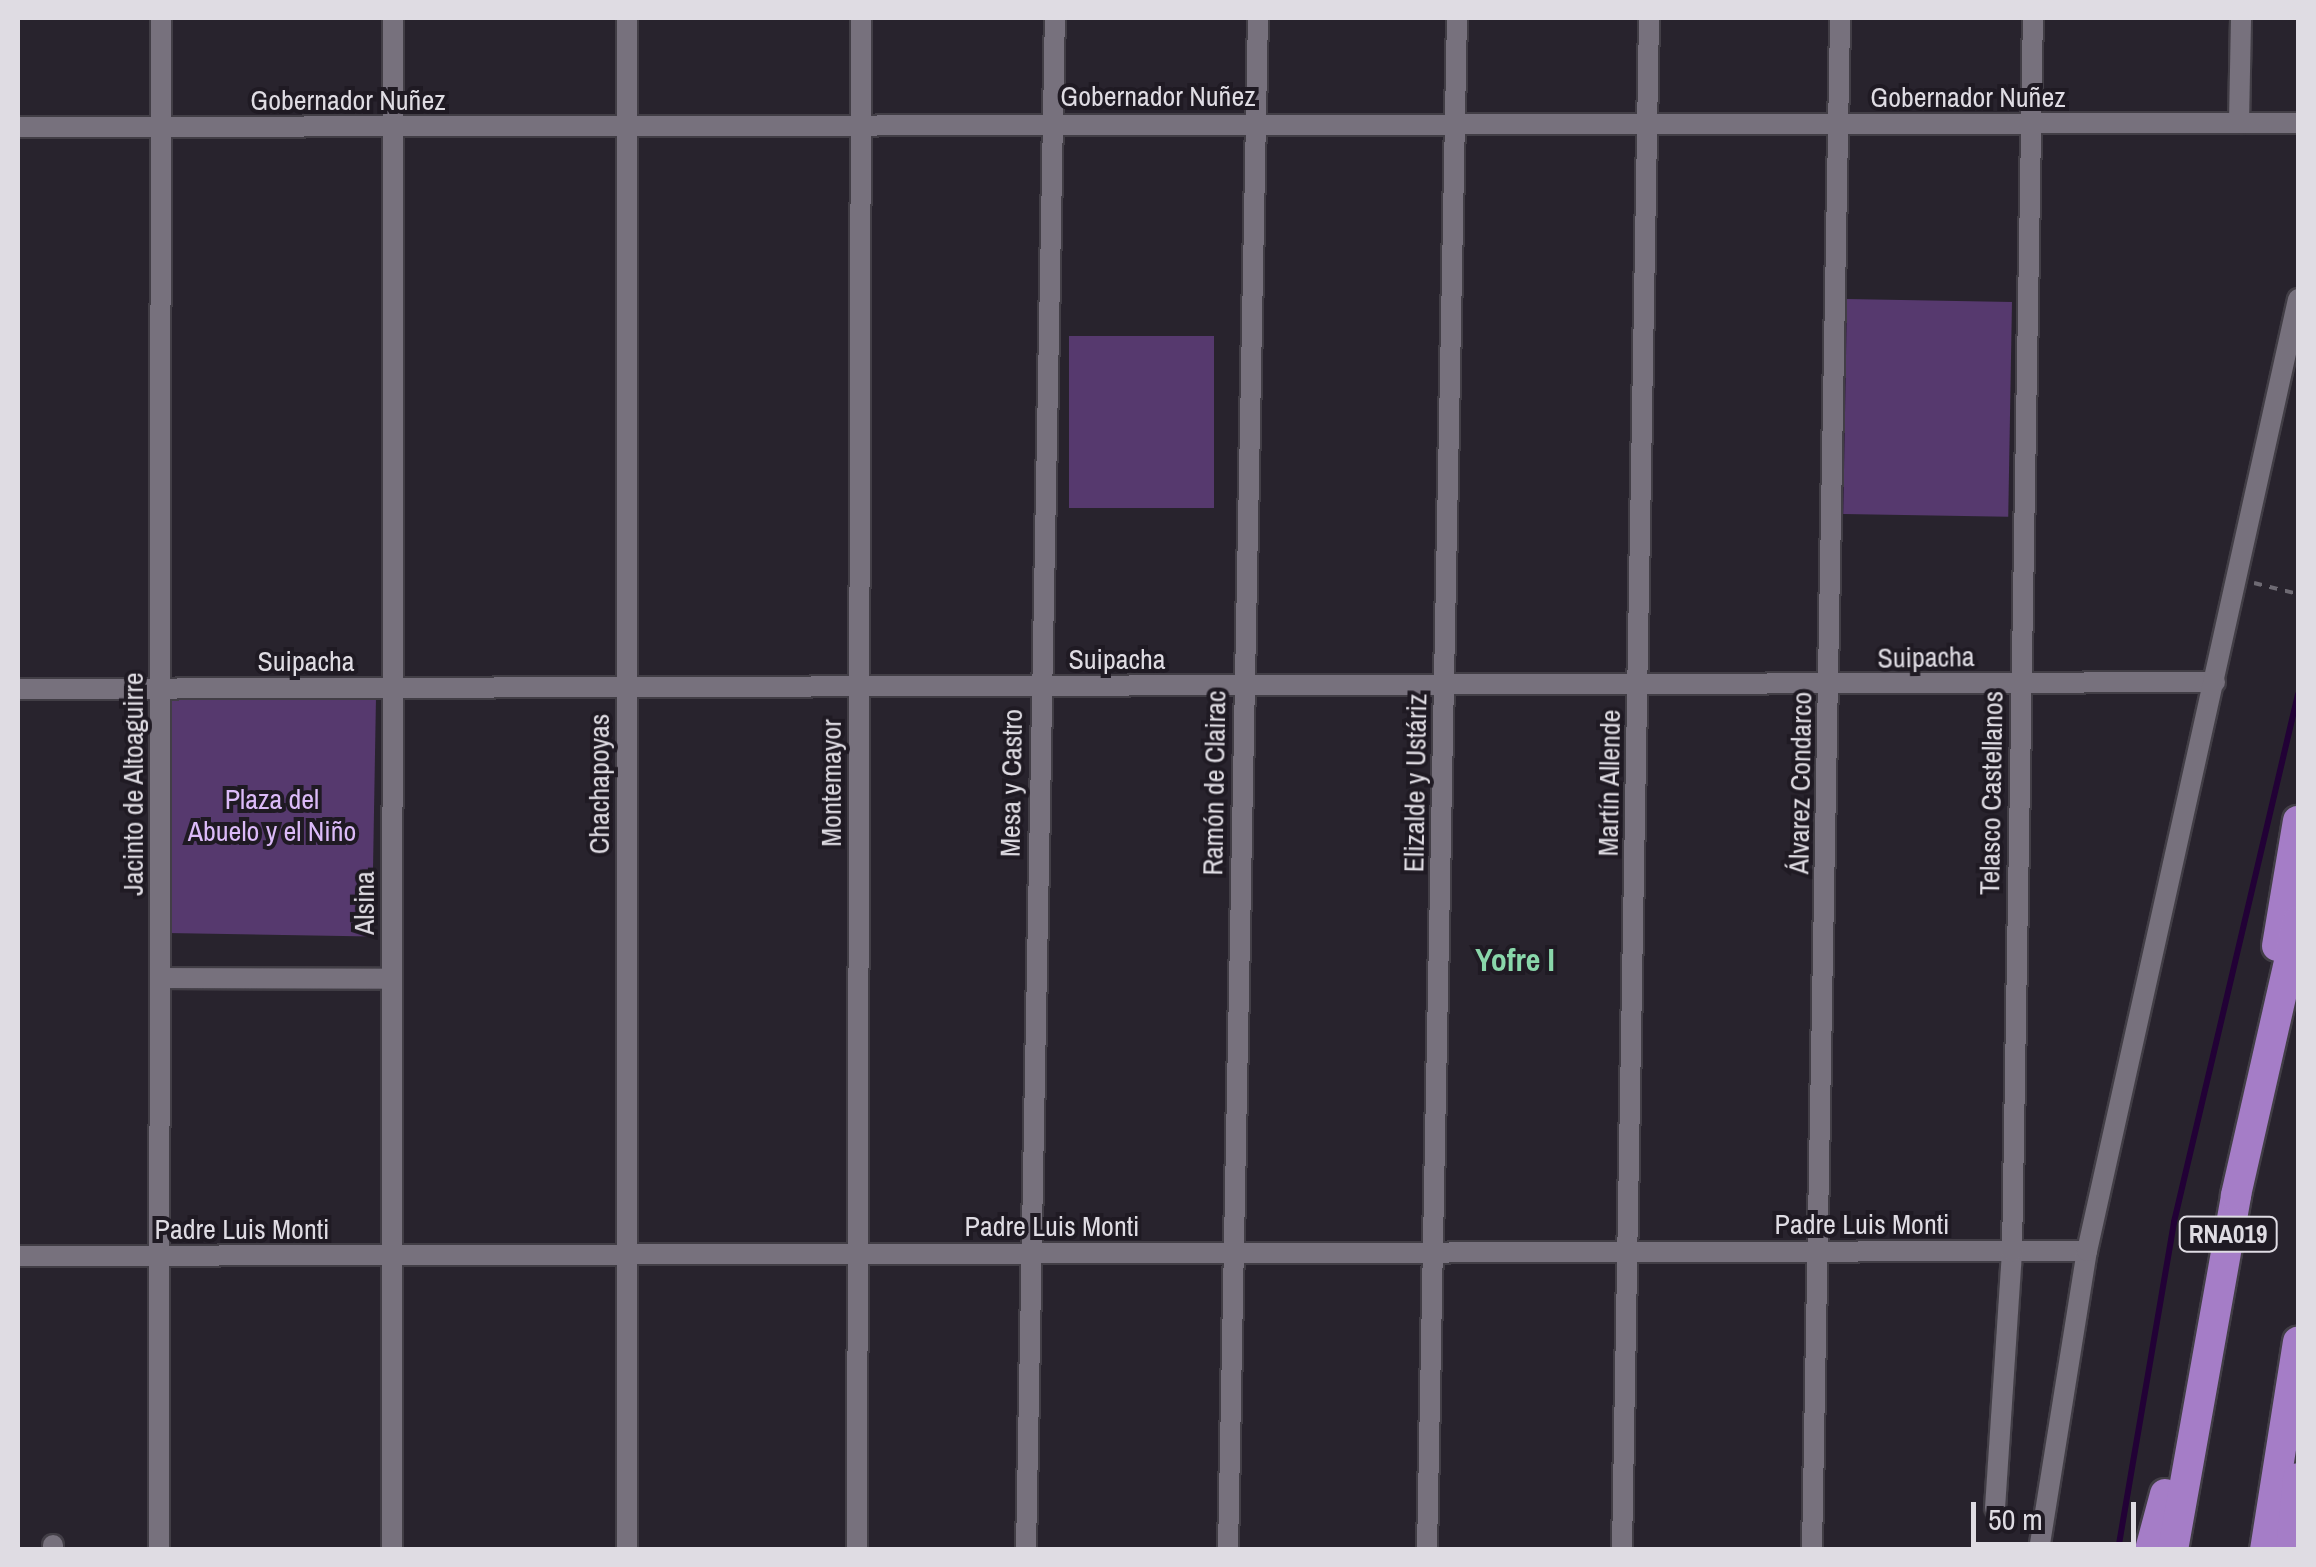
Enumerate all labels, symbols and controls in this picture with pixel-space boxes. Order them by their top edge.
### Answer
street label: Gobernador Nuñez [1060,79,1256,113]
street label: Gobernador Nuñez [1870,80,2066,114]
street label: Gobernador Nuñez [250,83,446,117]
street label: Suipacha [1877,639,1975,675]
street label: Suipacha [1068,642,1166,676]
street label: Suipacha [257,644,355,678]
street label: Jacinto de Altoaguirre [116,672,150,896]
street label: Ramón de Clairac [1196,690,1232,876]
street label: Álvarez Condarco [1782,691,1818,875]
street label: Telasco Castellanos [1972,691,2010,895]
street label: Elizalde y Ustáriz [1397,693,1433,873]
street label: Mesa y Castro [993,709,1029,857]
street label: Martín Allende [1591,709,1627,857]
street label: Chachapoyas [582,714,616,854]
street label: Montemayor [814,719,848,847]
park label: Plaza del Abuelo y el Niño [188,782,356,848]
street label: Alsina [347,871,381,935]
district label: Yofre I [1475,941,1555,979]
street label: Padre Luis Monti [1775,1207,1949,1241]
street label: Padre Luis Monti [965,1209,1139,1243]
street label: Padre Luis Monti [155,1212,329,1246]
road number: RNA019 [2178,1214,2278,1254]
scale bar [1976,1482,2141,1544]
text: 50 m [1988,1499,2043,1539]

